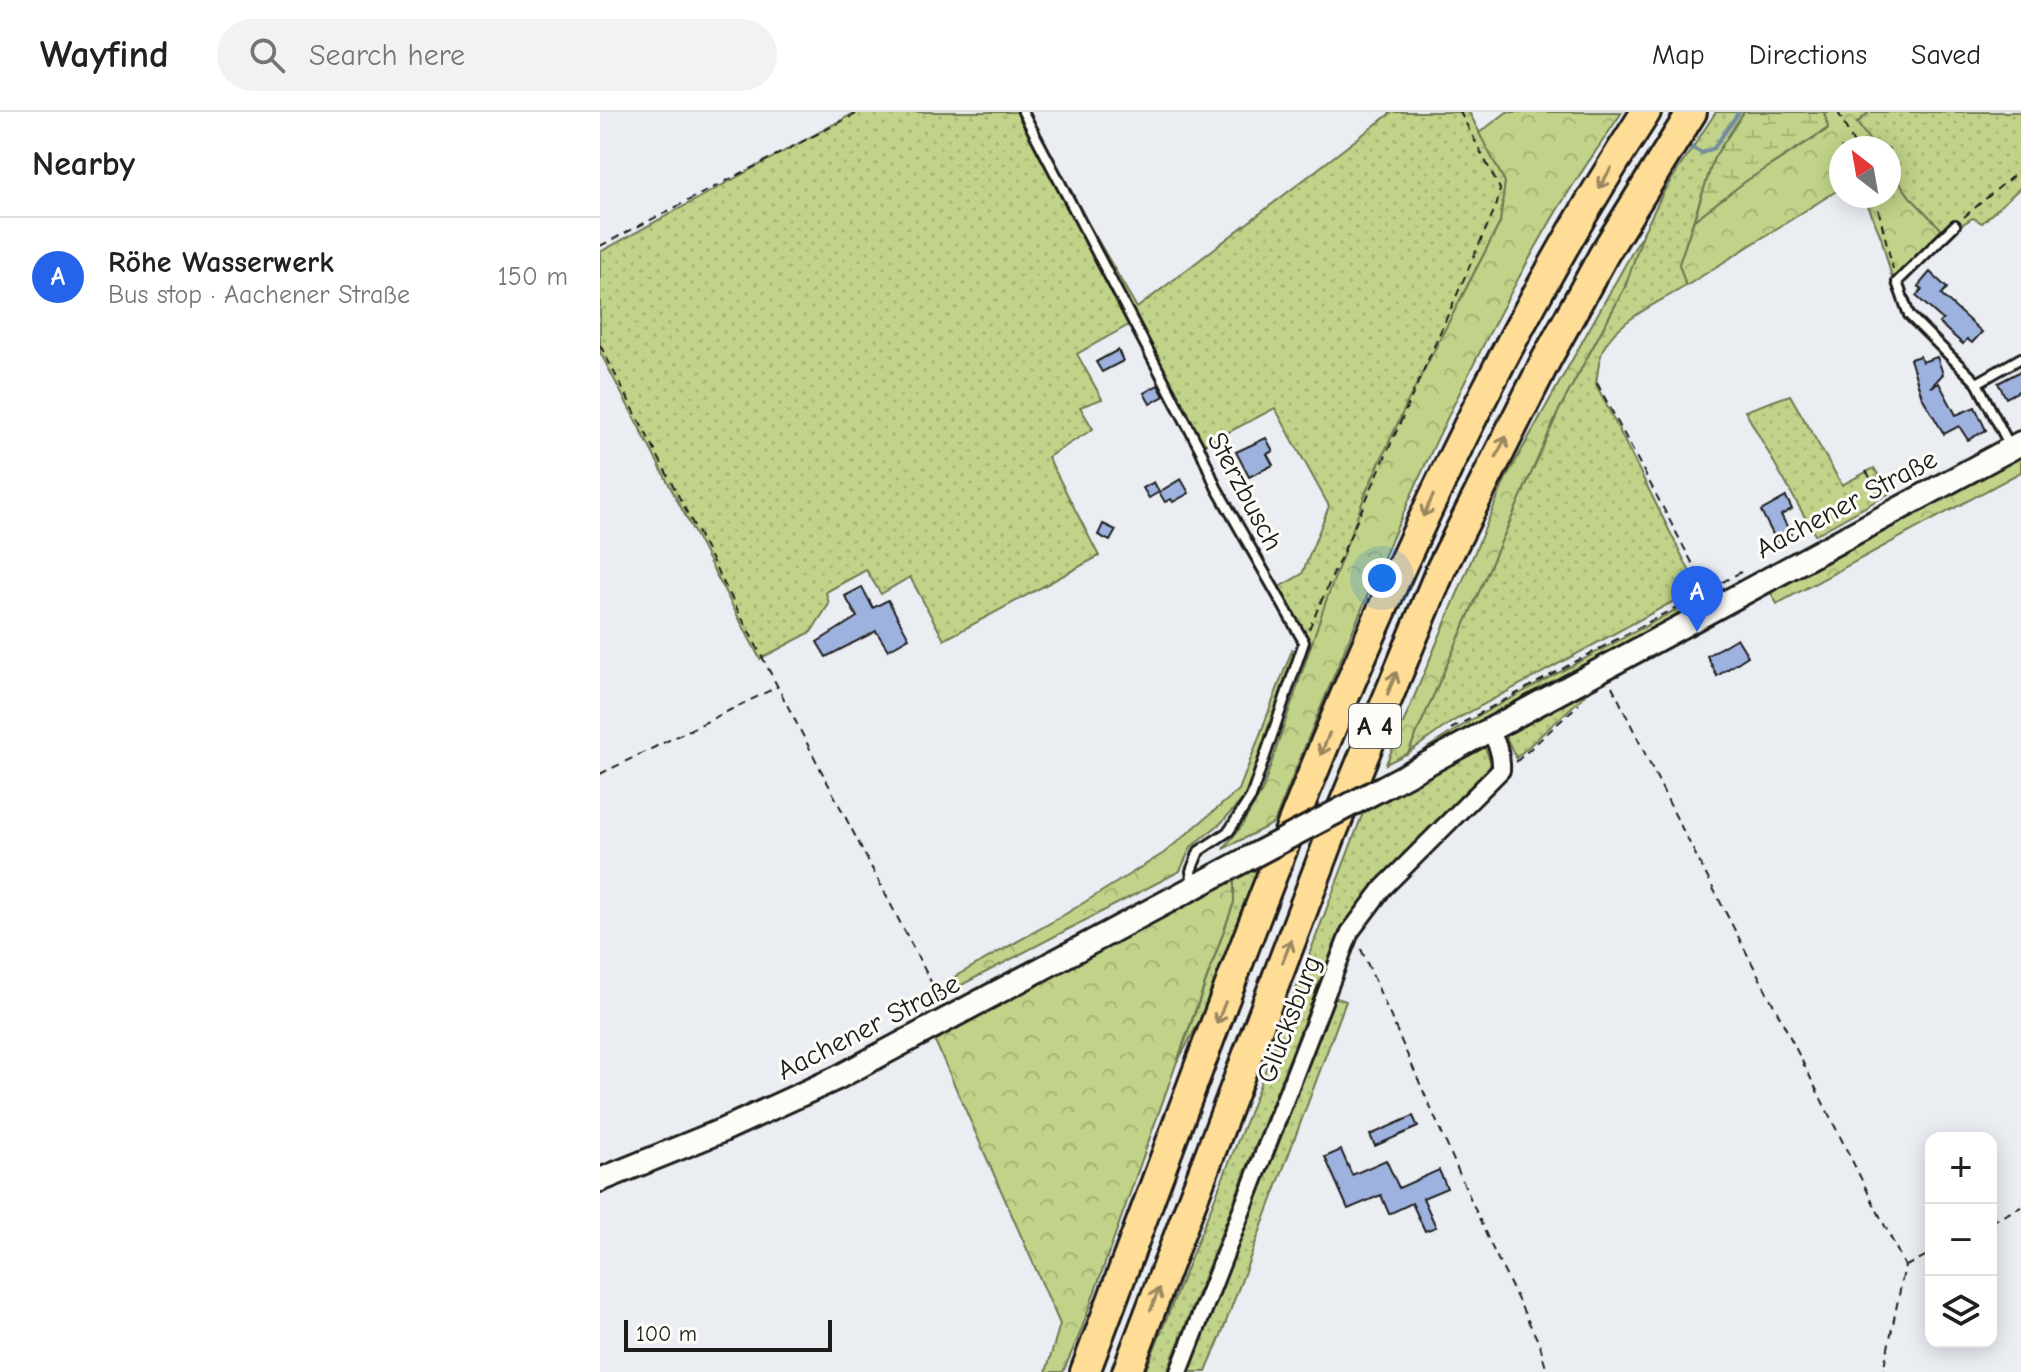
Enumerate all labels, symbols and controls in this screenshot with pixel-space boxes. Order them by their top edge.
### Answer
search box [217,19,777,91]
text: Wayfind [40,33,169,77]
icon: search [245,33,289,77]
text: Search here [309,38,465,73]
text: Map [1652,39,1705,71]
text: Directions [1749,39,1867,71]
text: Saved [1911,39,1981,71]
north arrow [1829,136,1901,208]
text: Nearby [32,144,135,184]
one-way arrow [1596,166,1612,189]
text: Röhe Wasserwerk [108,245,334,280]
text: A [51,262,65,292]
text: 150 m [498,262,568,292]
text: Bus stop · Aachener Straße [108,280,410,310]
street label: Sterzbusch [1201,427,1290,556]
one-way arrow [1494,436,1510,460]
street label: Aachener Straße [1750,443,1942,565]
one-way arrow [1420,493,1436,517]
your location [1362,558,1402,598]
pin: A [1671,566,1723,632]
one-way arrow [1386,671,1400,696]
road number: A 4 [1349,704,1401,748]
one-way arrow [1317,731,1331,756]
one-way arrow [1281,939,1295,964]
street label: Glücksburg [1250,951,1328,1087]
street label: Aachener Straße [772,967,965,1087]
one-way arrow [1213,1000,1227,1025]
map controls [1925,1132,1997,1348]
button: + [1925,1132,1997,1204]
button: − [1925,1204,1997,1276]
button: layers [1925,1276,1997,1348]
one-way arrow [1149,1287,1163,1312]
scale bar [624,1316,832,1352]
text: 100 m [636,1321,697,1347]

